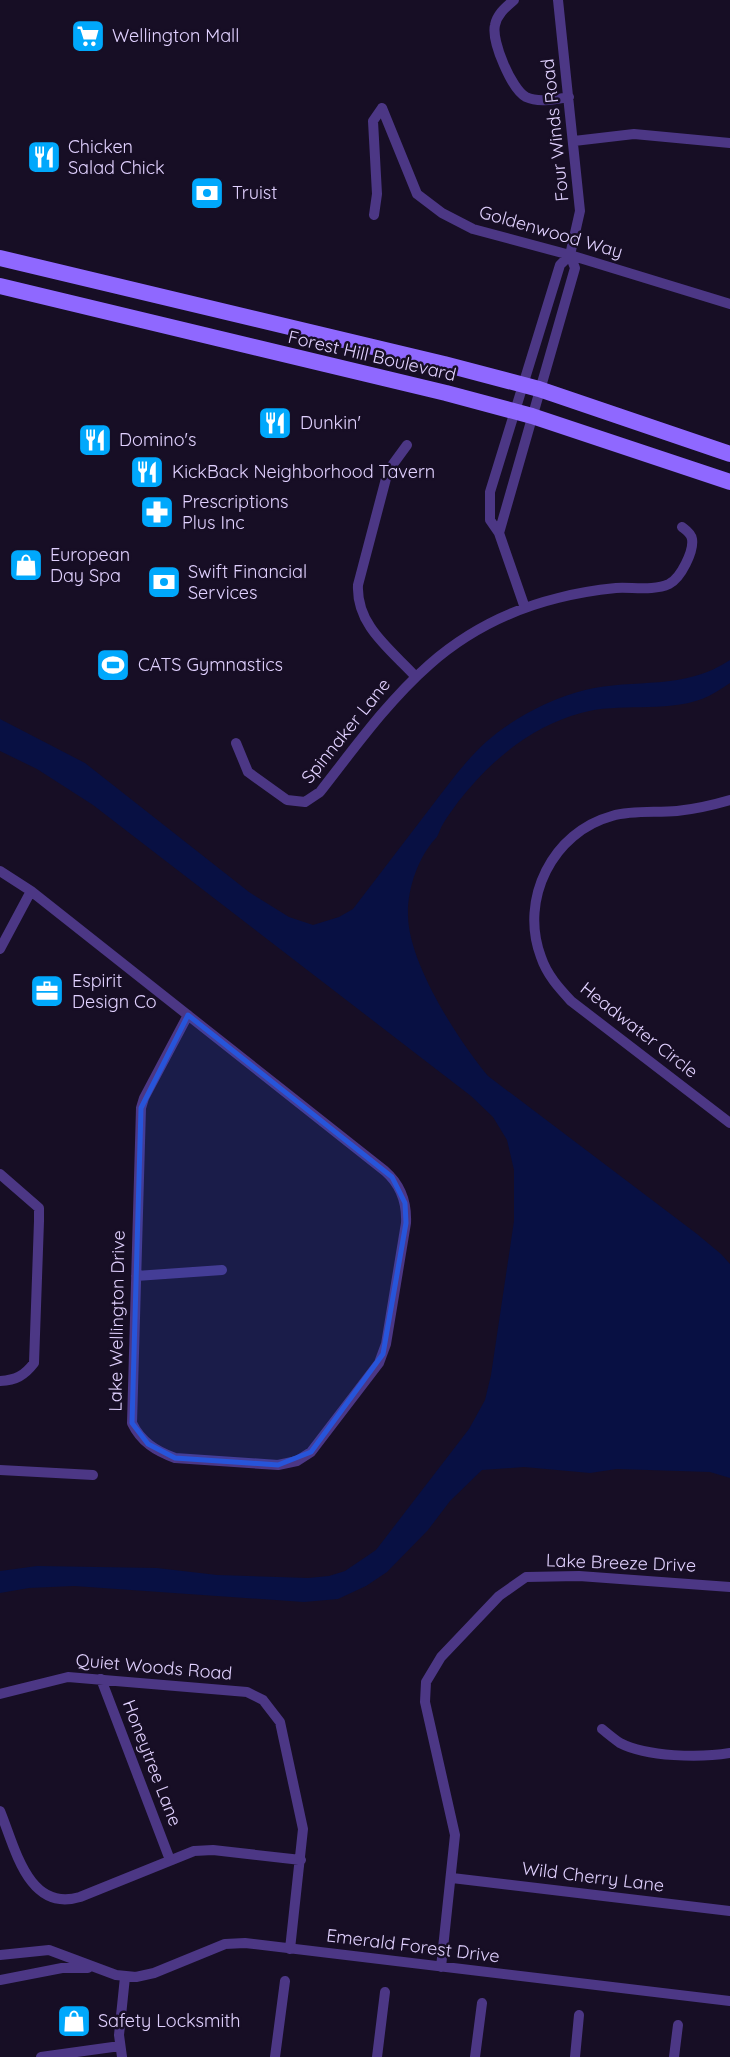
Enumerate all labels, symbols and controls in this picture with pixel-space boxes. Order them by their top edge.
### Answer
supermarket icon: Wellington Mall [69,17,107,55]
place label: Wellington Mall [112,24,239,47]
street label: Four Winds Road [536,58,573,203]
place label: Chicken Salad Chick [68,135,165,179]
restaurant icon: Chicken Salad Chick [25,138,63,176]
bank icon: Truist [188,174,226,212]
place label: Truist [232,181,277,204]
street label: Goldenwood Way [477,200,626,263]
street label: Forest Hill Boulevard [286,325,458,386]
restaurant icon: Dunkin' [256,404,294,442]
place label: Dunkin' [300,411,361,434]
restaurant icon: Domino's [76,421,114,459]
place label: Domino's [119,428,196,451]
restaurant icon: KickBack Neighborhood Tavern [128,453,166,491]
place label: KickBack Neighborhood Tavern [172,460,435,483]
place label: Prescriptions Plus Inc [182,490,289,534]
pharmacy icon: Prescriptions Plus Inc [138,493,176,531]
place label: European Day Spa [50,543,130,587]
shop icon: European Day Spa [7,546,45,584]
place label: Swift Financial Services [188,560,307,604]
bank icon: Swift Financial Services [145,563,183,601]
sports icon: CATS Gymnastics [94,646,132,684]
place label: CATS Gymnastics [138,653,283,676]
street label: Spinnaker Lane [296,673,395,788]
place label: Espirit Design Co [72,969,157,1013]
office icon: Espirit Design Co [28,972,66,1010]
street label: Headwater Circle [576,976,703,1083]
street label: Lake Wellington Drive [103,1230,130,1412]
street label: Lake Breeze Drive [546,1548,696,1577]
street label: Quiet Woods Road [75,1648,233,1685]
street label: Honeytree Lane [118,1696,187,1829]
street label: Wild Cherry Lane [521,1856,666,1897]
street label: Emerald Forest Drive [325,1923,501,1968]
shop icon: Safety Locksmith [55,2002,93,2040]
place label: Safety Locksmith [98,2009,241,2032]

